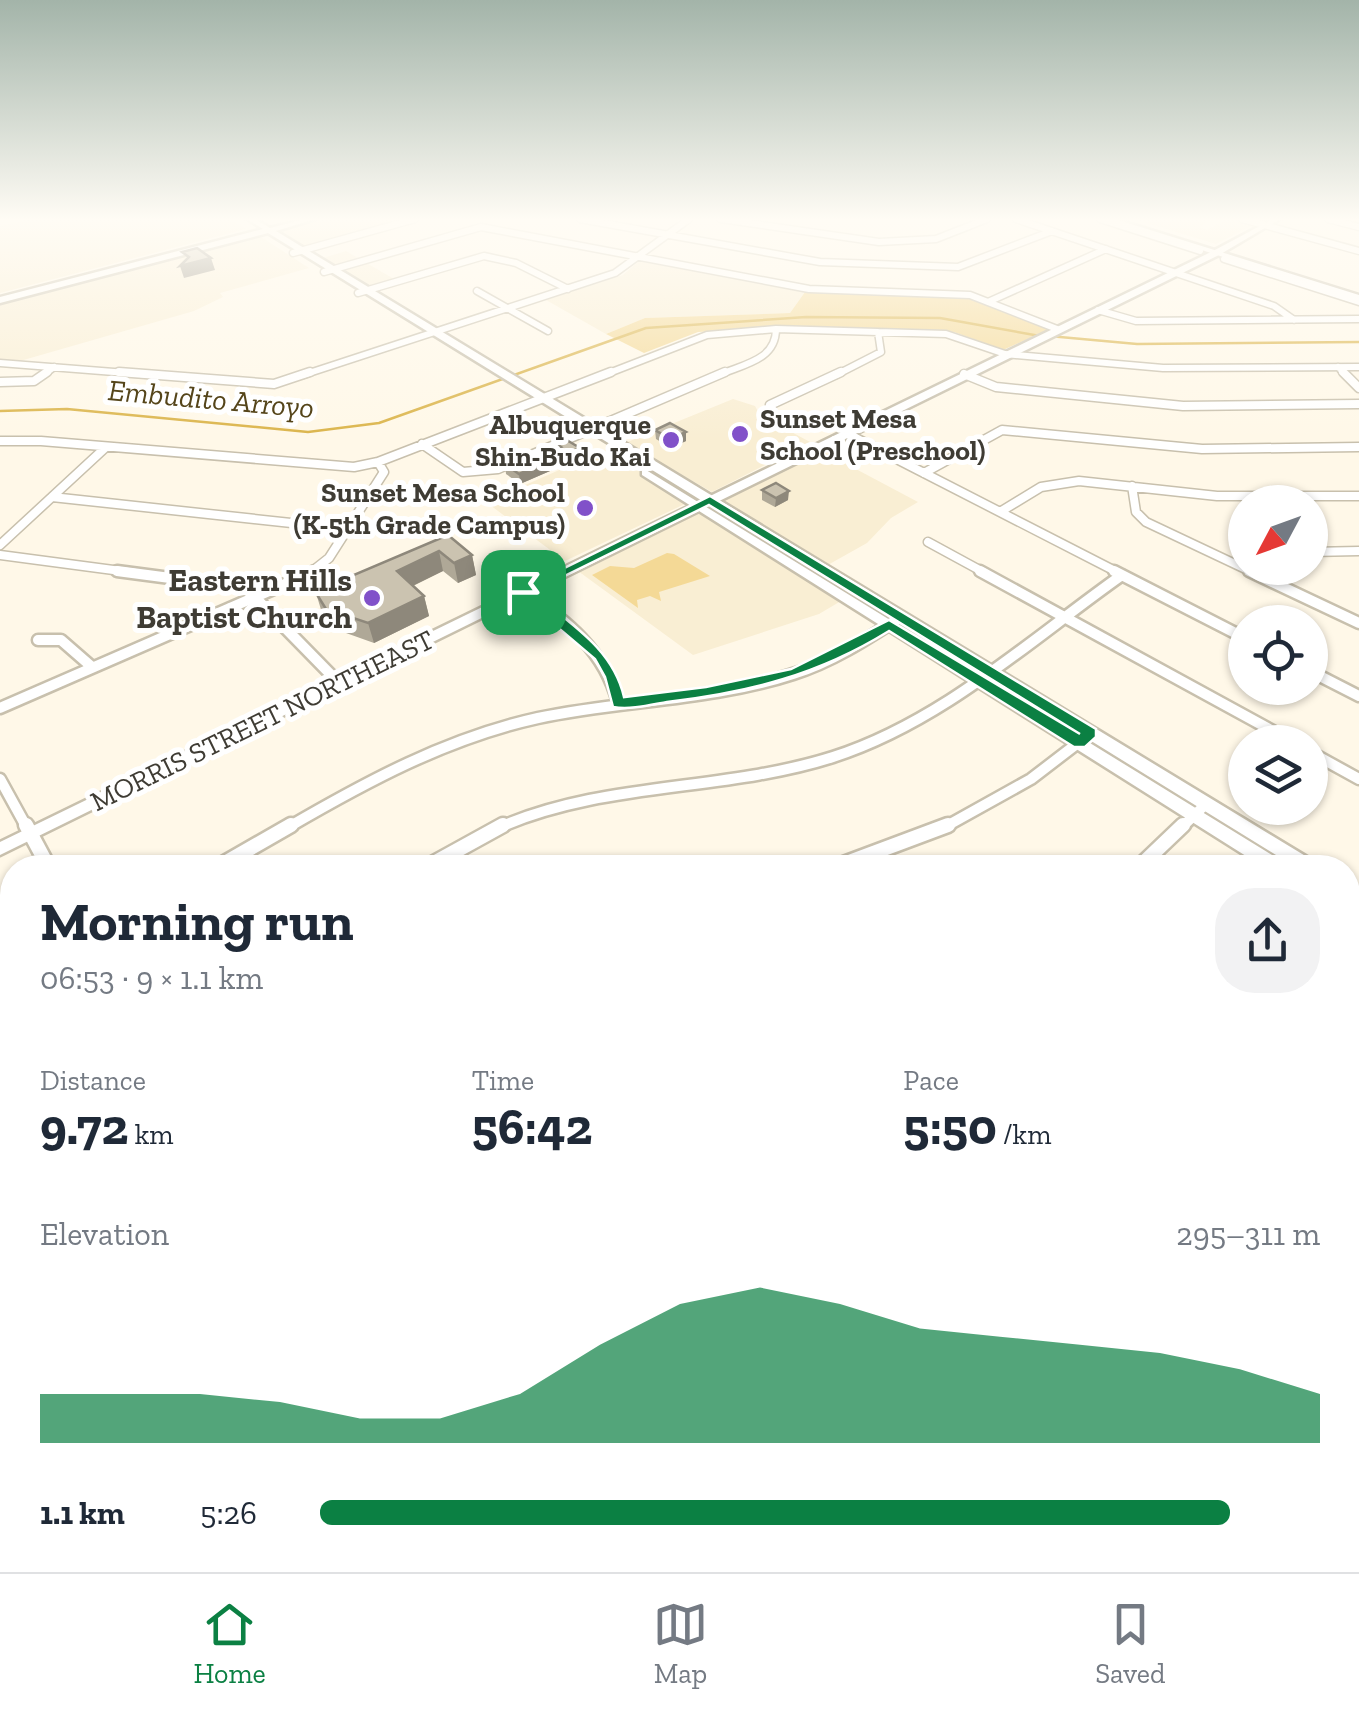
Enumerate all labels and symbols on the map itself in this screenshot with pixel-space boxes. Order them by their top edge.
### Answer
water label: Embudito Arroyo [107,372,315,426]
place label: Sunset Mesa School (Preschool) [760,402,985,467]
place label: Albuquerque Shin-Budo Kai [475,408,651,473]
marker: Sunset Mesa School (Preschool) [729,423,751,445]
marker: Albuquerque Shin-Budo Kai [660,429,682,451]
place label: Sunset Mesa School (K-5th Grade Campus) [294,476,565,541]
north arrow [1228,485,1328,585]
marker: Sunset Mesa School (K-5th Grade Campus) [574,497,596,519]
pin [481,550,566,635]
place label: Eastern Hills Baptist Church [136,561,352,636]
marker: Eastern Hills Baptist Church [361,587,383,609]
street label: MORRIS STREET NORTHEAST [85,623,439,818]

